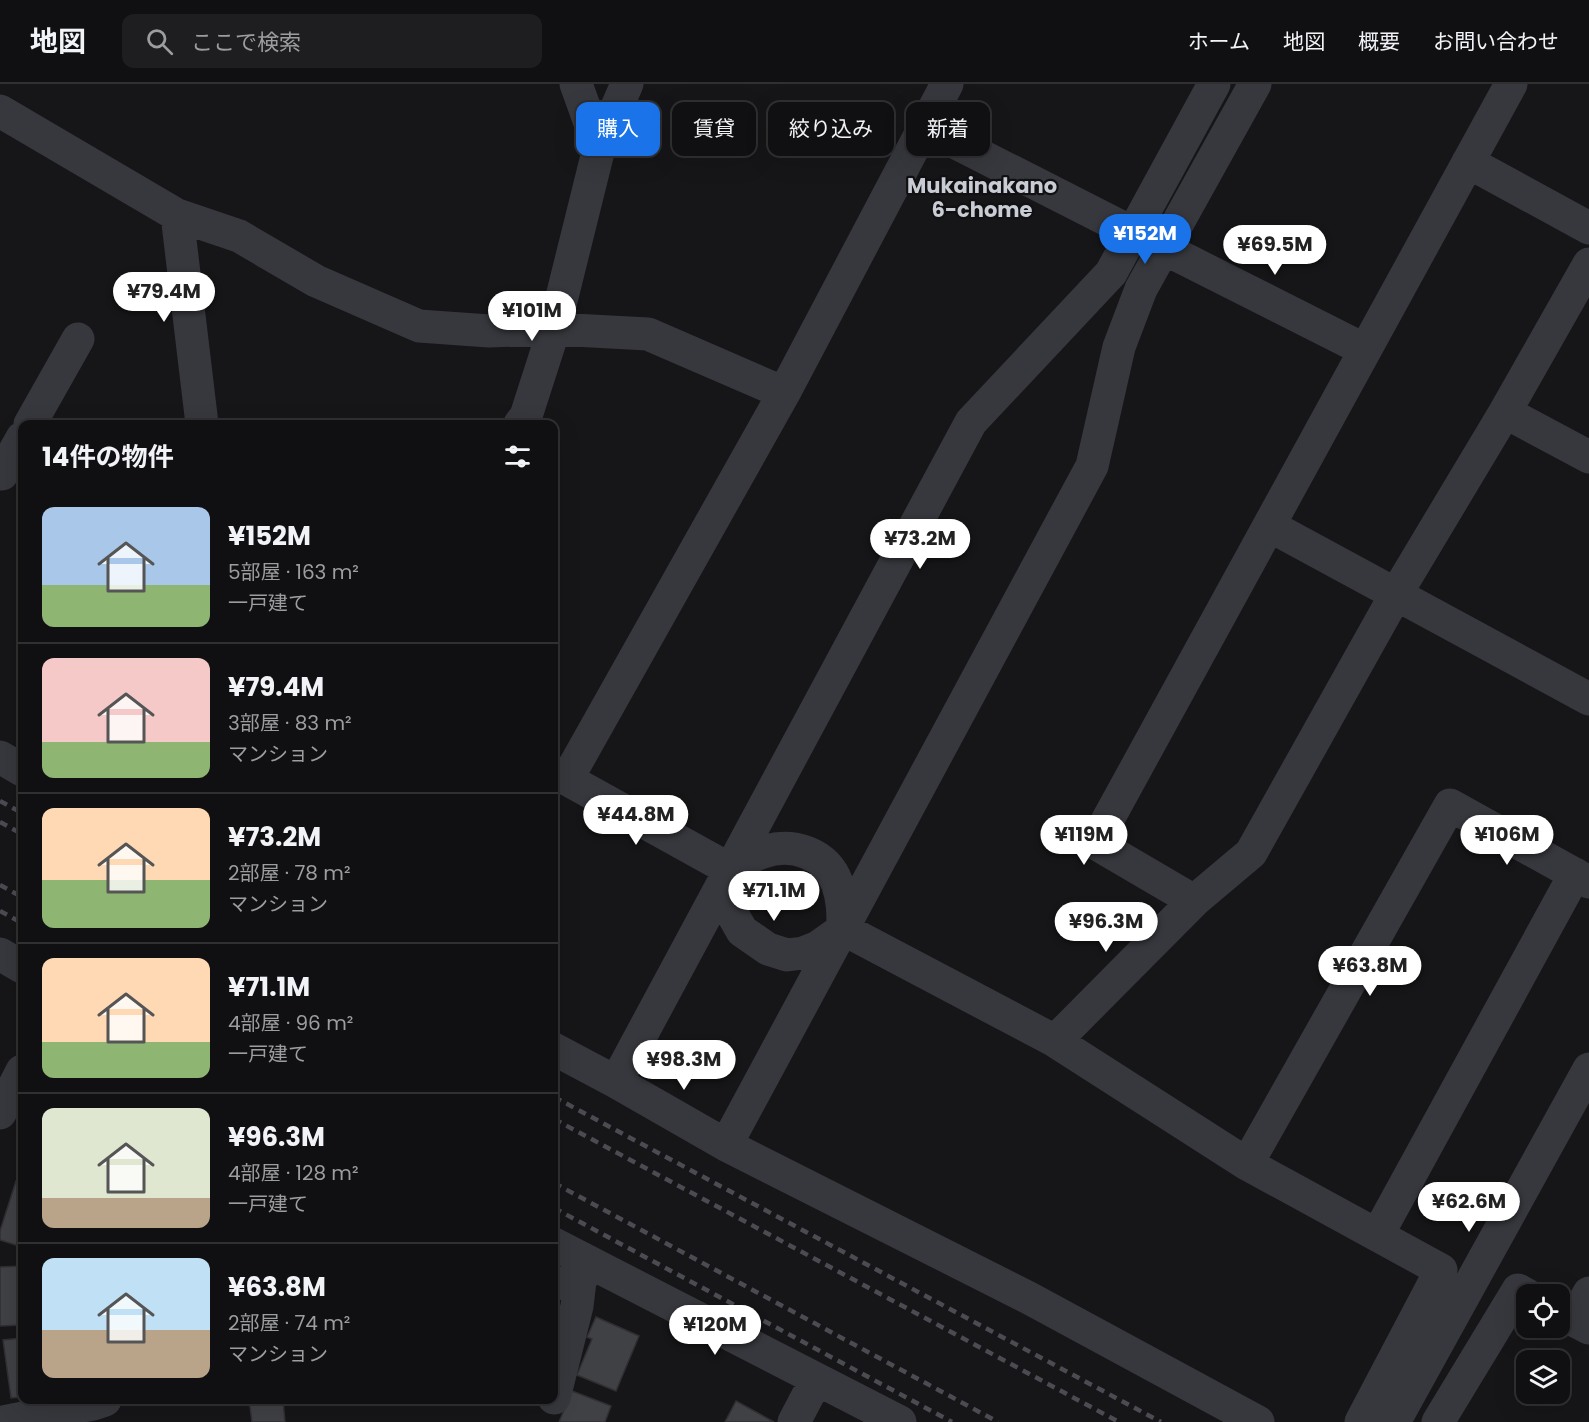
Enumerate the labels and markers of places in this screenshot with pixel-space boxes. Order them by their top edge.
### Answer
pin: ¥152M [1103,214,1187,265]
pin: ¥69.5M [1226,225,1324,276]
pin: ¥79.4M [115,272,213,323]
pin: ¥101M [490,291,574,342]
pin: ¥73.2M [871,519,969,570]
pin: ¥44.8M [587,795,685,846]
pin: ¥119M [1042,815,1126,866]
pin: ¥106M [1465,815,1549,866]
pin: ¥71.1M [725,871,823,922]
pin: ¥96.3M [1057,902,1155,953]
pin: ¥63.8M [1321,946,1419,997]
pin: ¥98.3M [635,1040,733,1091]
pin: ¥62.6M [1420,1182,1518,1233]
pin: ¥120M [673,1305,757,1356]

